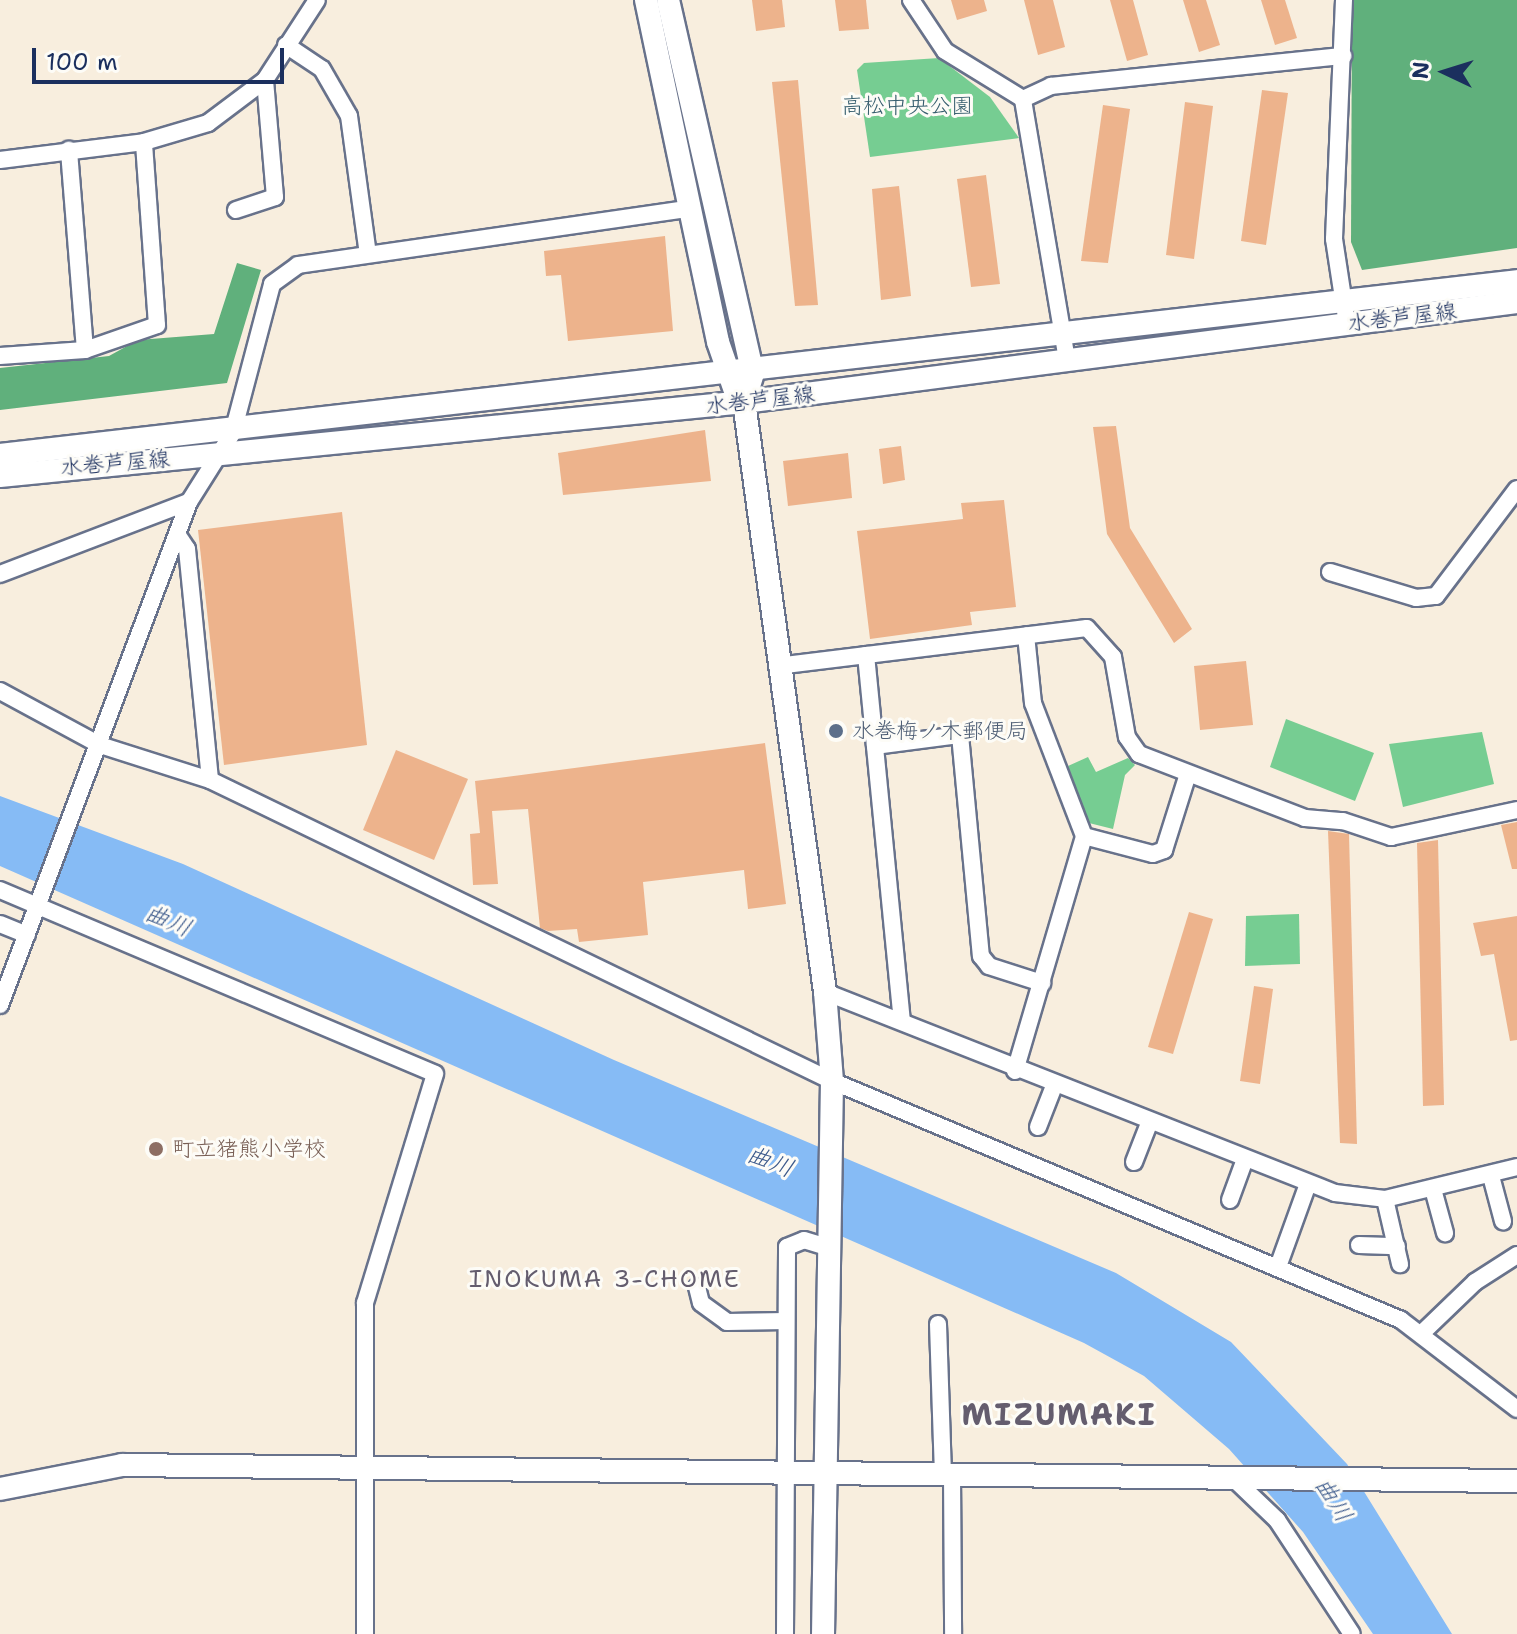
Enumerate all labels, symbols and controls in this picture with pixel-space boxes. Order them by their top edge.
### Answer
scale bar [36,32,288,82]
north arrow [1405,32,1485,112]
text: 100 m [46,46,118,78]
text: N [1405,61,1436,80]
park label: 高松中央公園 [841,93,973,119]
street label: 水巻芦屋線 [1346,297,1458,337]
street label: 水巻芦屋線 [704,380,816,420]
street label: 水巻芦屋線 [59,445,171,481]
place label: 水巻梅ノ木郵便局 [852,718,1028,744]
marker: 水巻梅ノ木郵便局 [827,722,845,740]
water label: 曲川 [140,898,196,944]
place label: 町立猪熊小学校 [172,1136,326,1162]
marker: 町立猪熊小学校 [147,1140,165,1158]
water label: 曲川 [742,1140,798,1184]
district label: INOKUMA 3-CHOME [469,1266,741,1294]
district label: MIZUMAKI [961,1397,1157,1433]
water label: 曲川 [1308,1472,1358,1528]

